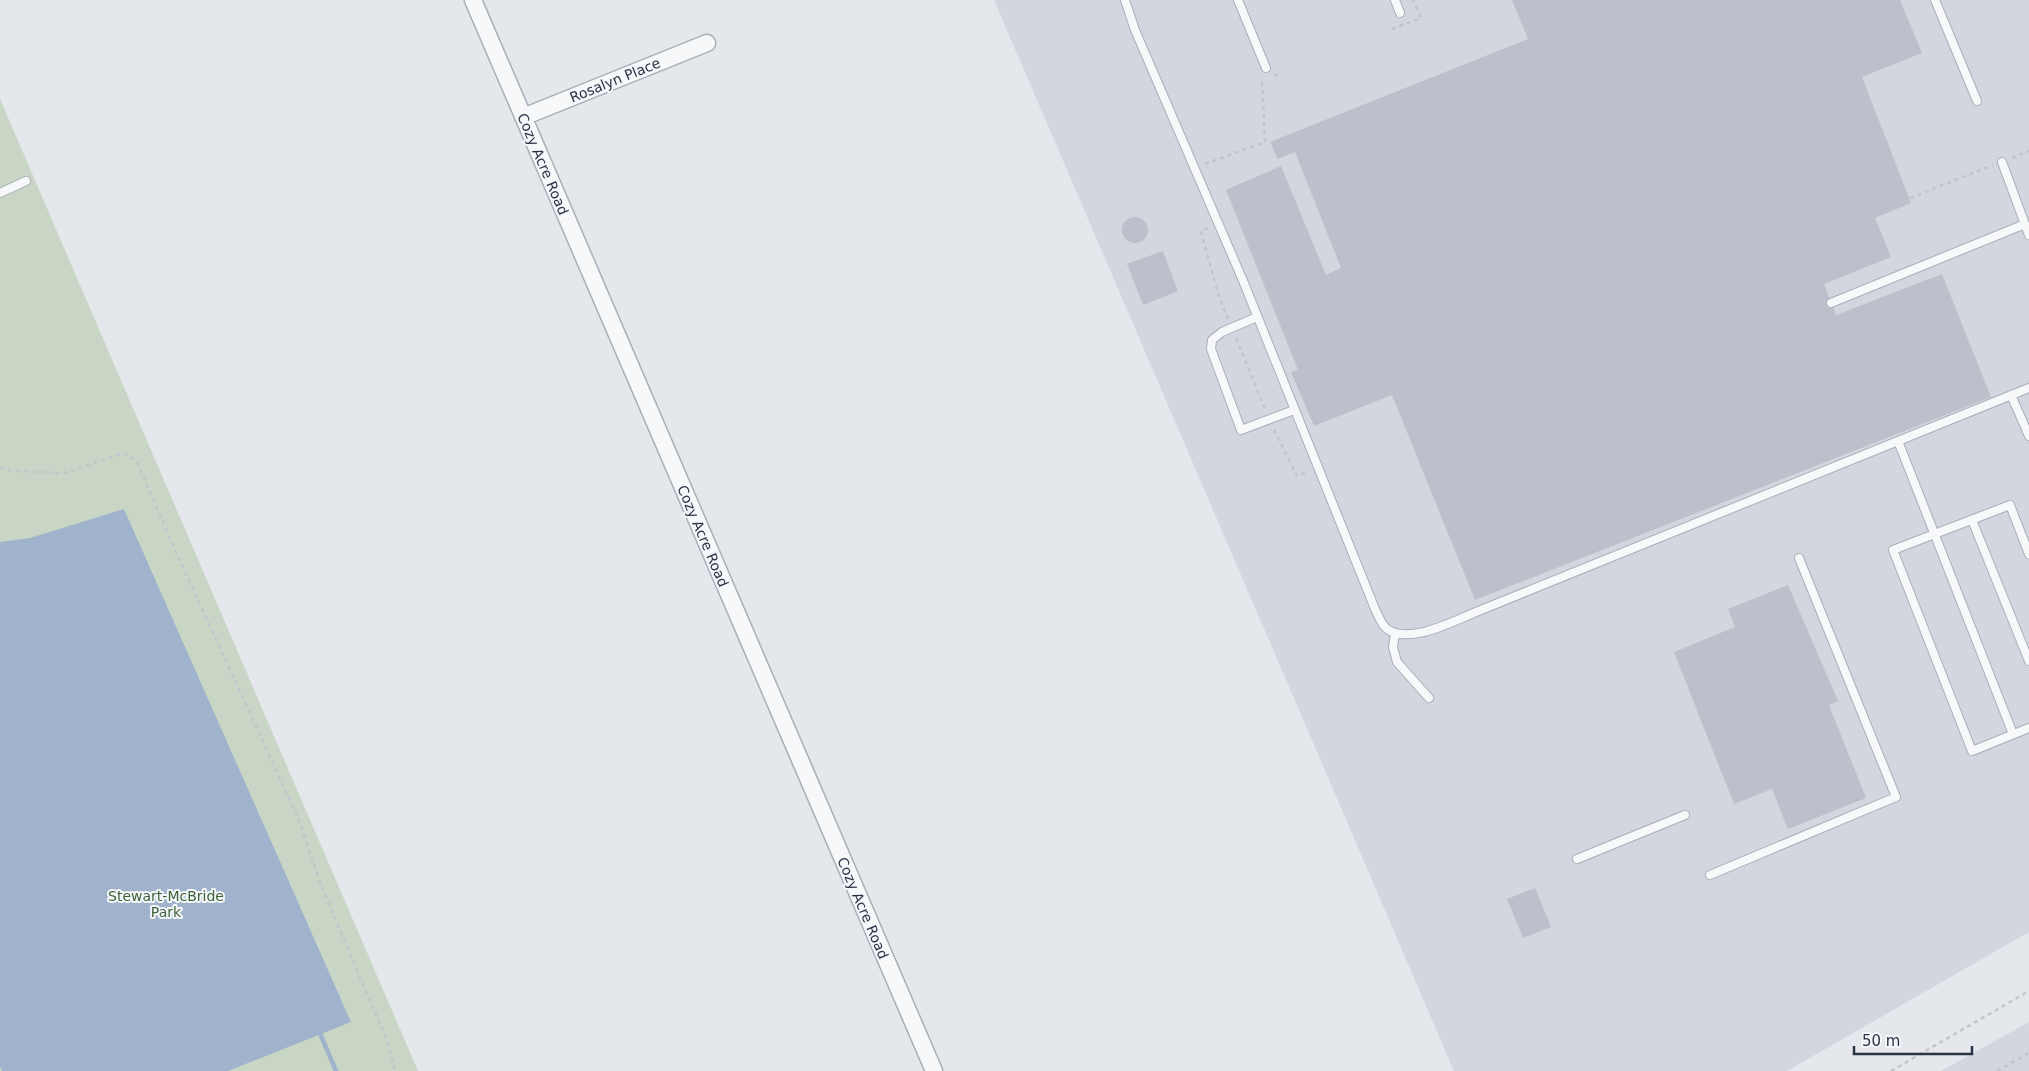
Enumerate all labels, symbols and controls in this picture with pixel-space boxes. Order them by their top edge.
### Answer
street label: Rosalyn Place [567,55,663,105]
street label: Cozy Acre Road [514,111,572,217]
street label: Cozy Acre Road [674,483,732,589]
street label: Cozy Acre Road [834,855,892,961]
park label: Stewart-McBride Park [108,888,224,920]
scale bar [1854,1024,1972,1056]
text: 50 m [1862,1032,1900,1050]

